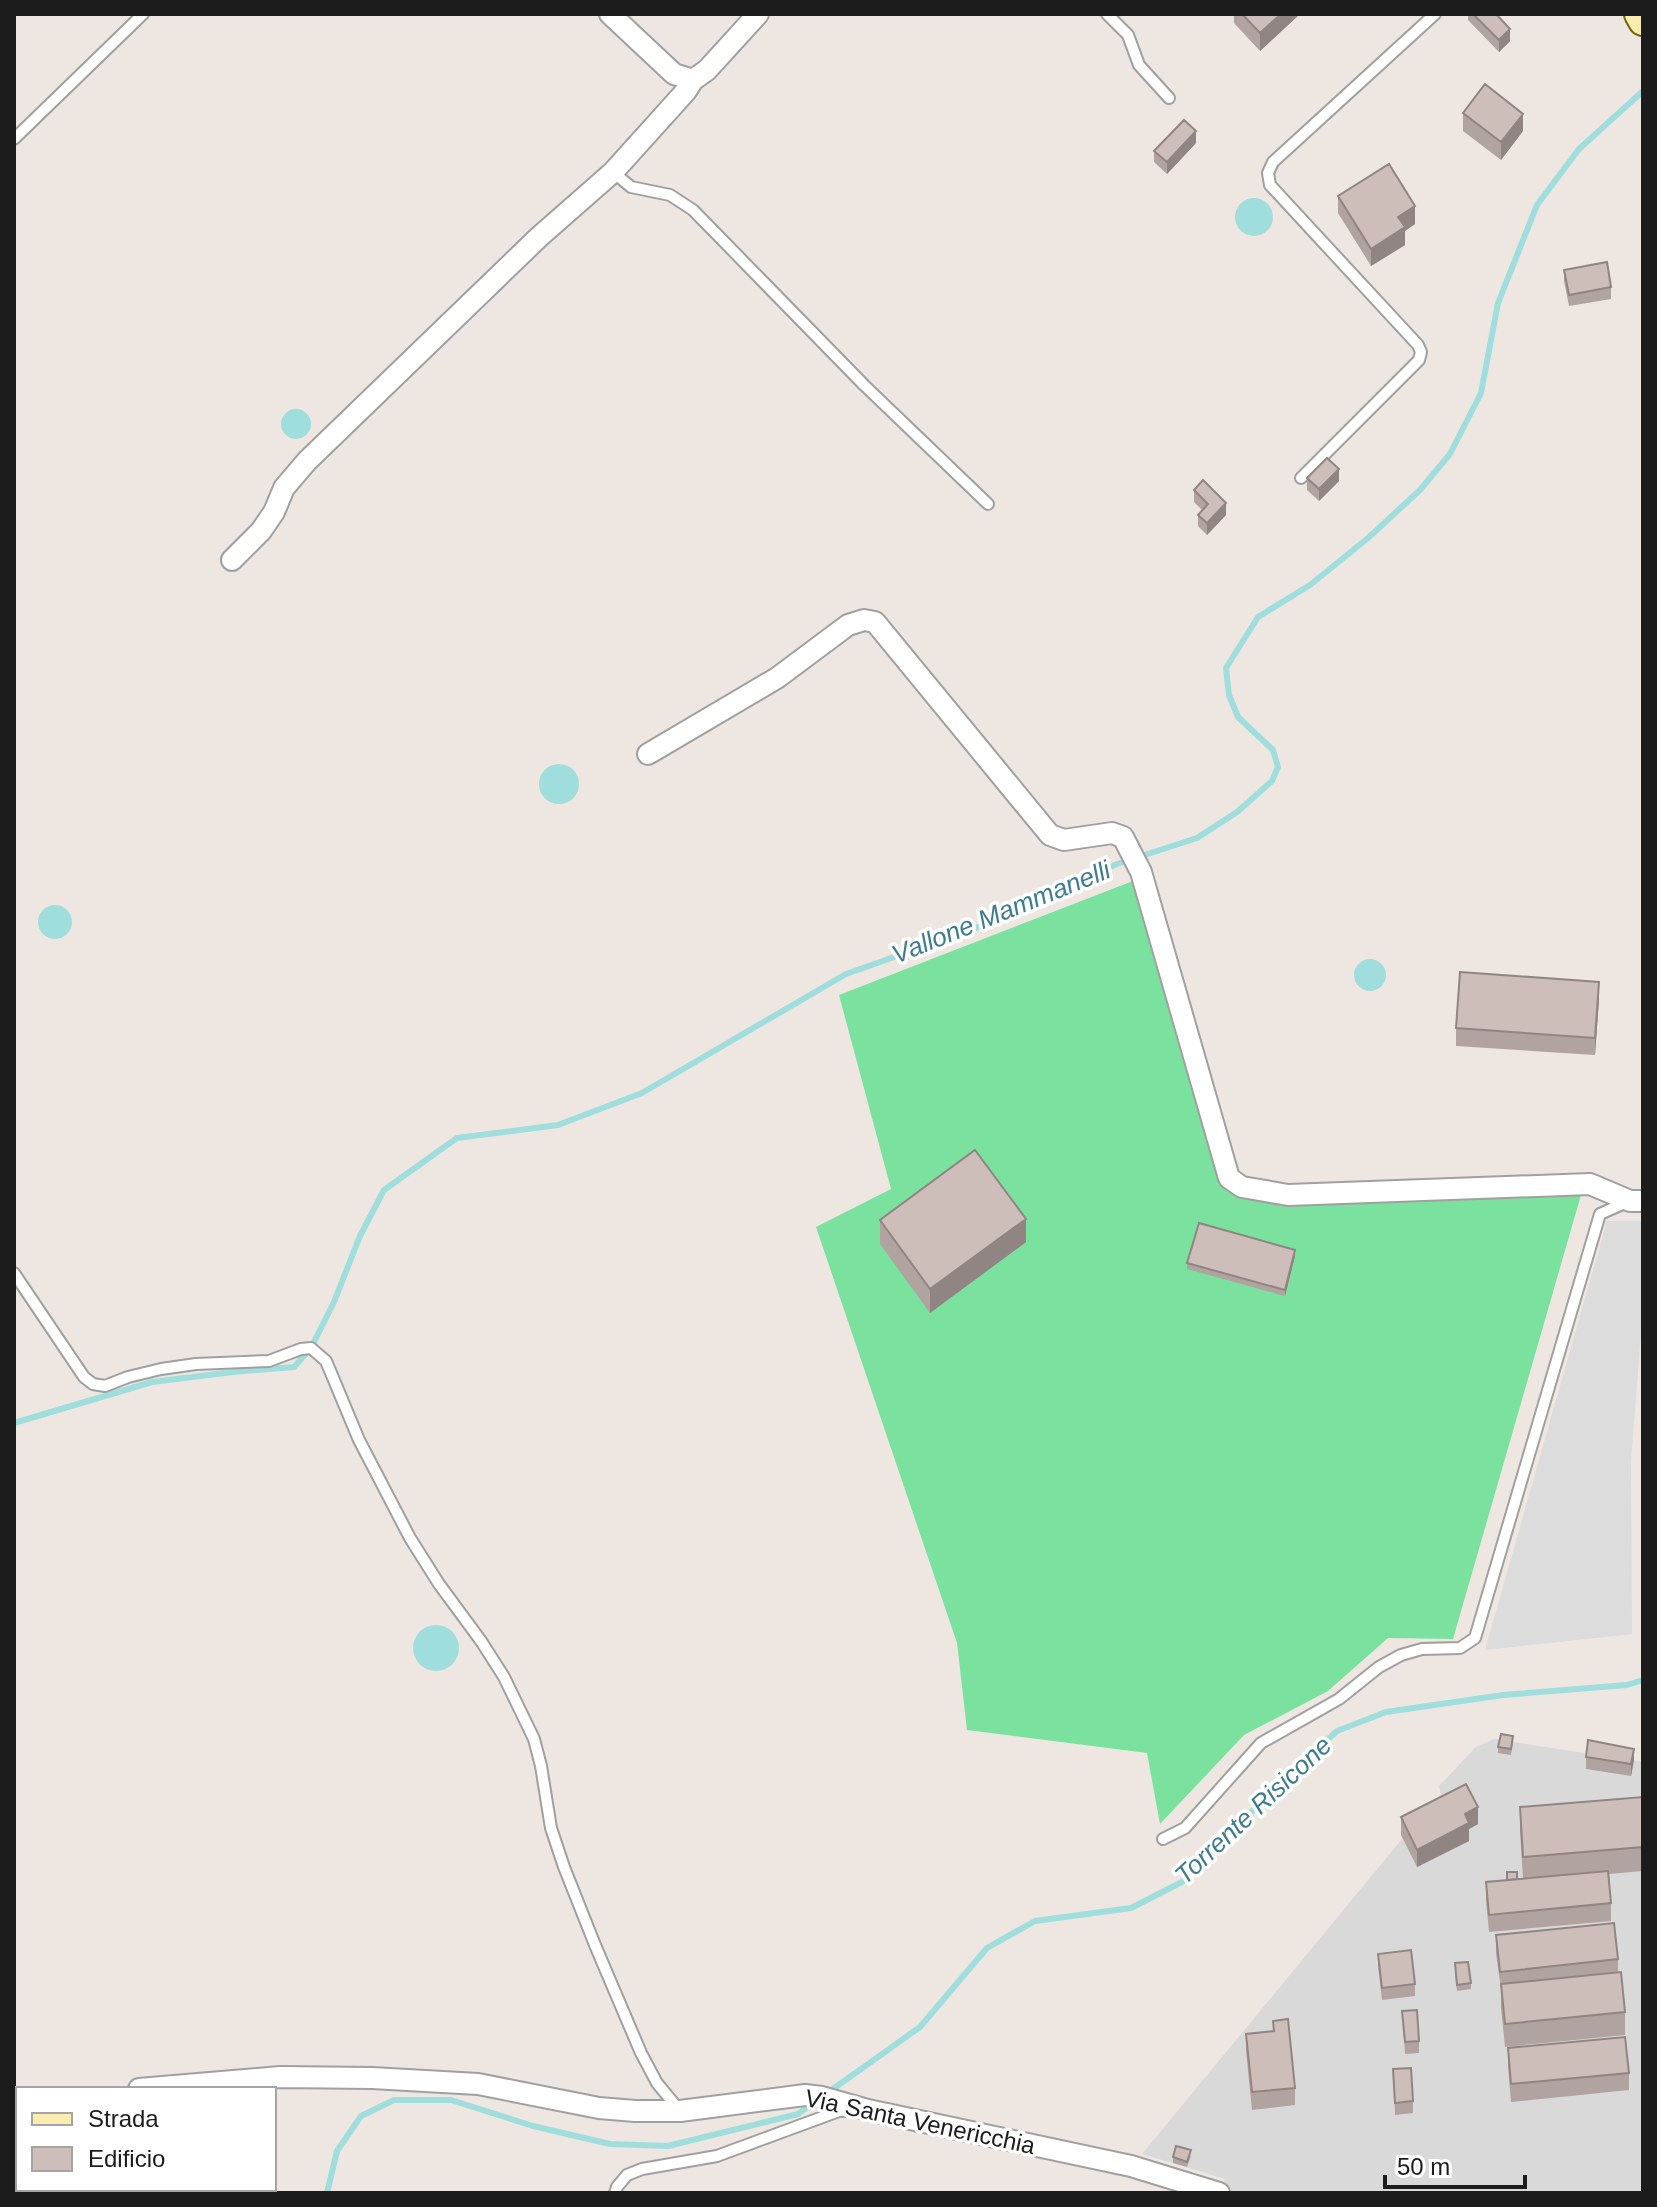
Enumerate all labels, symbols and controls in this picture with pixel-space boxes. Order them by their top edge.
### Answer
water label: Vallone Mammanelli [887,854,1116,970]
water label: Torrente Risicone [1169,1730,1337,1890]
street label: Via Santa Venericchia [803,2084,1038,2159]
legend [16,2087,276,2191]
text: Strada [88,2105,159,2132]
scale bar [1385,2139,1525,2189]
text: Edificio [88,2145,165,2172]
text: 50 m [1397,2153,1450,2180]

